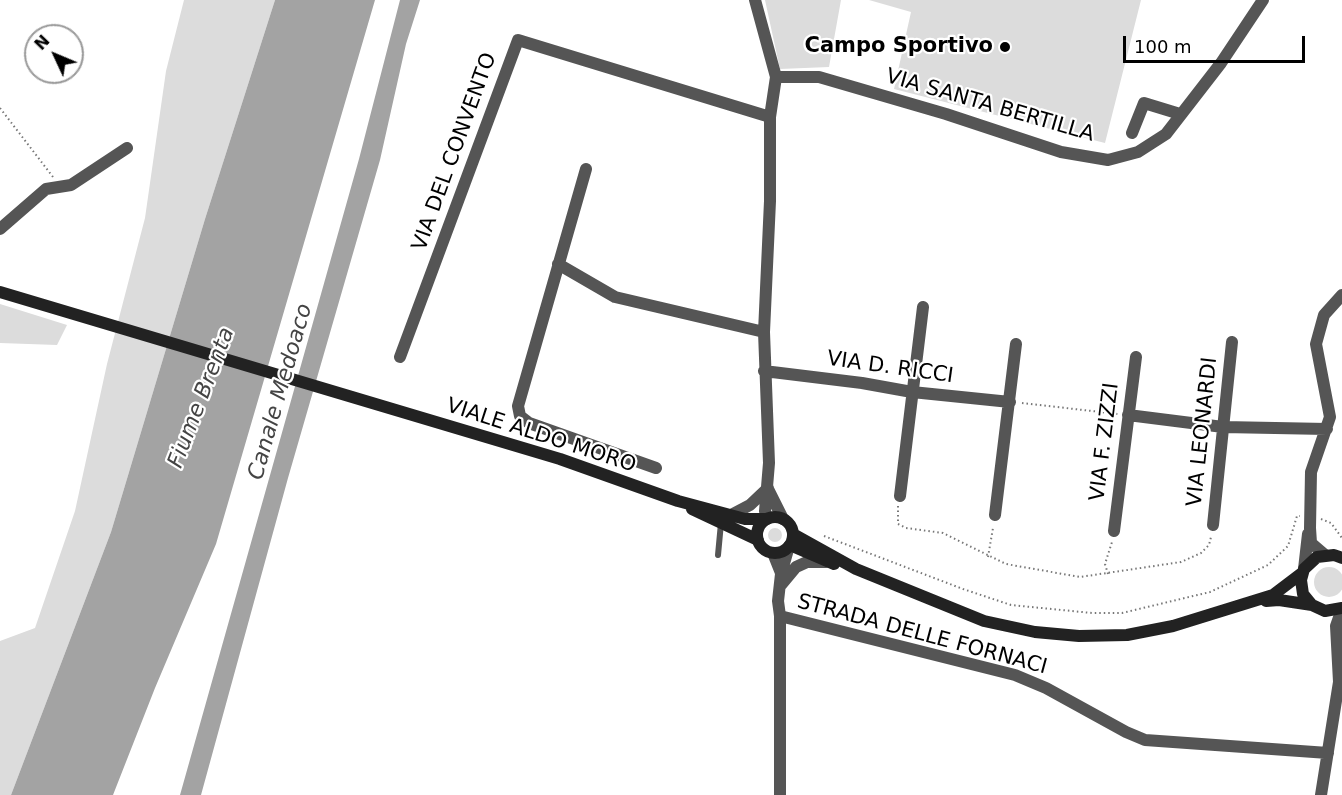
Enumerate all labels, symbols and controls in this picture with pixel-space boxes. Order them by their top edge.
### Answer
north arrow [24,24,84,84]
scale bar [1126,24,1308,62]
text: N [31,31,54,54]
place label: Campo Sportivo [804,34,993,60]
text: 100 m [1134,36,1192,57]
marker: Campo Sportivo [998,40,1012,54]
street label: VIA DEL CONVENTO [407,49,503,255]
street label: VIA SANTA BERTILLA [883,64,1097,148]
water label: Canale Medoaco [243,301,319,483]
water label: Fiume Brenta [163,324,241,472]
street label: VIA D. RICCI [825,347,955,389]
street label: VIA LEONARDI [1183,356,1223,508]
street label: VIA F. ZIZZI [1085,381,1125,503]
street label: VIALE ALDO MORO [443,393,639,479]
street label: STRADA DELLE FORNACI [794,589,1050,681]

